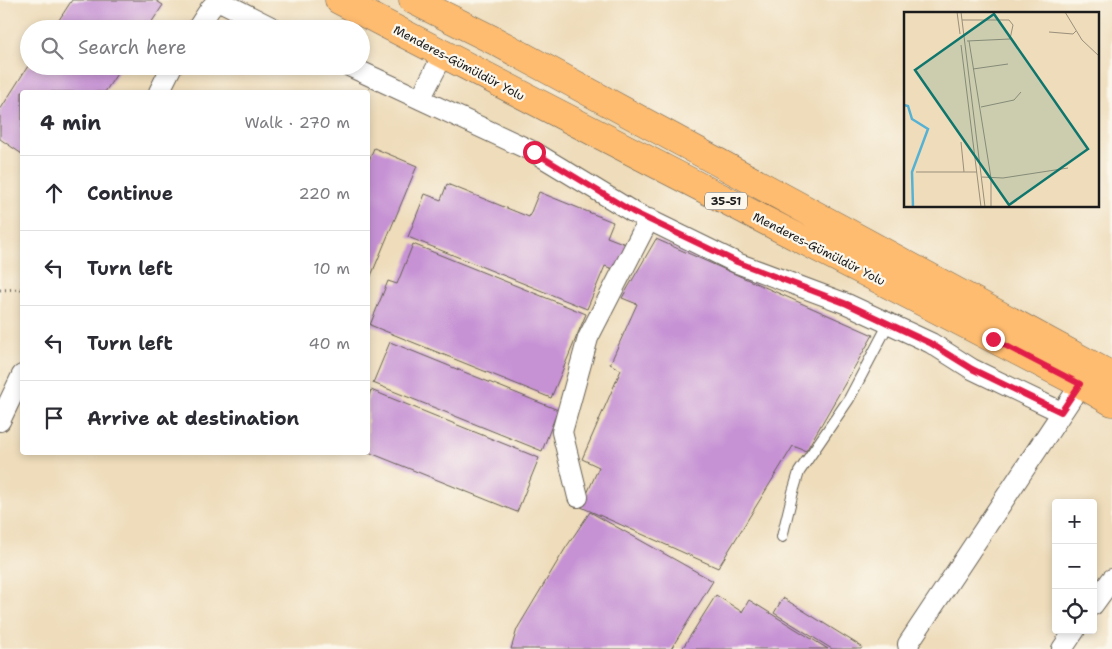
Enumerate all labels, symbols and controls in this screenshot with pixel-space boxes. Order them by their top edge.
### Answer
inset map [904,12,1100,208]
search box [20,20,370,75]
street label: Menderes-Gümüldür Yolu [391,22,527,104]
icon: search [38,34,66,62]
text: Search here [78,35,187,60]
text: 4 min [40,109,101,137]
text: Walk · 270 m [245,112,350,133]
route start [523,141,546,164]
icon: ahead [40,179,68,207]
text: Continue [87,181,173,206]
text: 220 m [298,183,350,204]
road number: 35-51 [705,192,747,210]
street label: Menderes-Gümüldür Yolu [750,209,888,289]
icon: left [40,254,68,282]
text: Turn left [87,256,173,281]
text: 10 m [313,258,350,279]
route end [982,328,1005,351]
icon: left [40,329,68,357]
text: Turn left [87,331,173,356]
text: 40 m [308,333,350,354]
icon: arrive [40,404,68,432]
text: Arrive at destination [87,406,299,431]
map controls [1052,499,1097,634]
button: + [1052,499,1097,544]
button: − [1052,544,1097,589]
button: locate [1052,589,1097,634]

